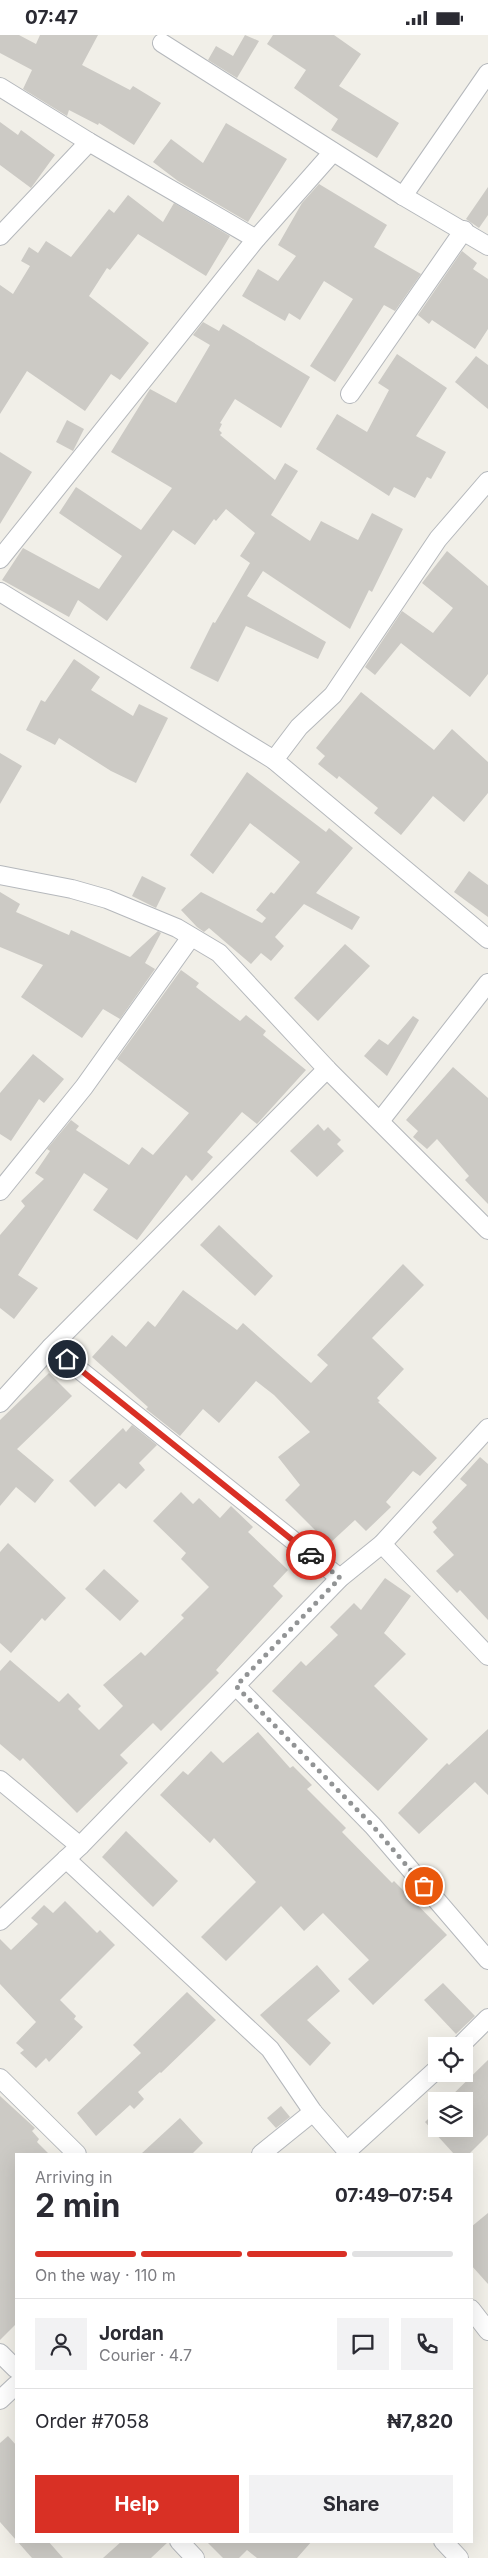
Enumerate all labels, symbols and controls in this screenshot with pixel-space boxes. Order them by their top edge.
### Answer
text: 07:47 [25,6,78,29]
pin [46,1338,88,1380]
icon: home [53,1345,81,1373]
courier [286,1530,336,1580]
icon: car [297,1541,325,1569]
pin [403,1865,445,1907]
icon: bag [410,1872,438,1900]
map controls [428,2037,473,2137]
button: locate [428,2037,473,2082]
button: layers [428,2092,473,2137]
text: Arriving in [35,2167,112,2187]
text: 07:49–07:54 [335,2184,453,2207]
text: 2 min [35,2186,121,2225]
text: On the way · 110 m [35,2265,176,2285]
button: person [35,2318,87,2370]
button: chat [337,2318,389,2370]
button: phone [401,2318,453,2370]
text: Jordan [99,2322,164,2345]
text: Courier · 4.7 [99,2345,192,2365]
text: Order #7058 [35,2410,149,2433]
text: ₦7,820 [387,2410,453,2433]
button: Help [35,2475,239,2533]
button: Share [249,2475,453,2533]

